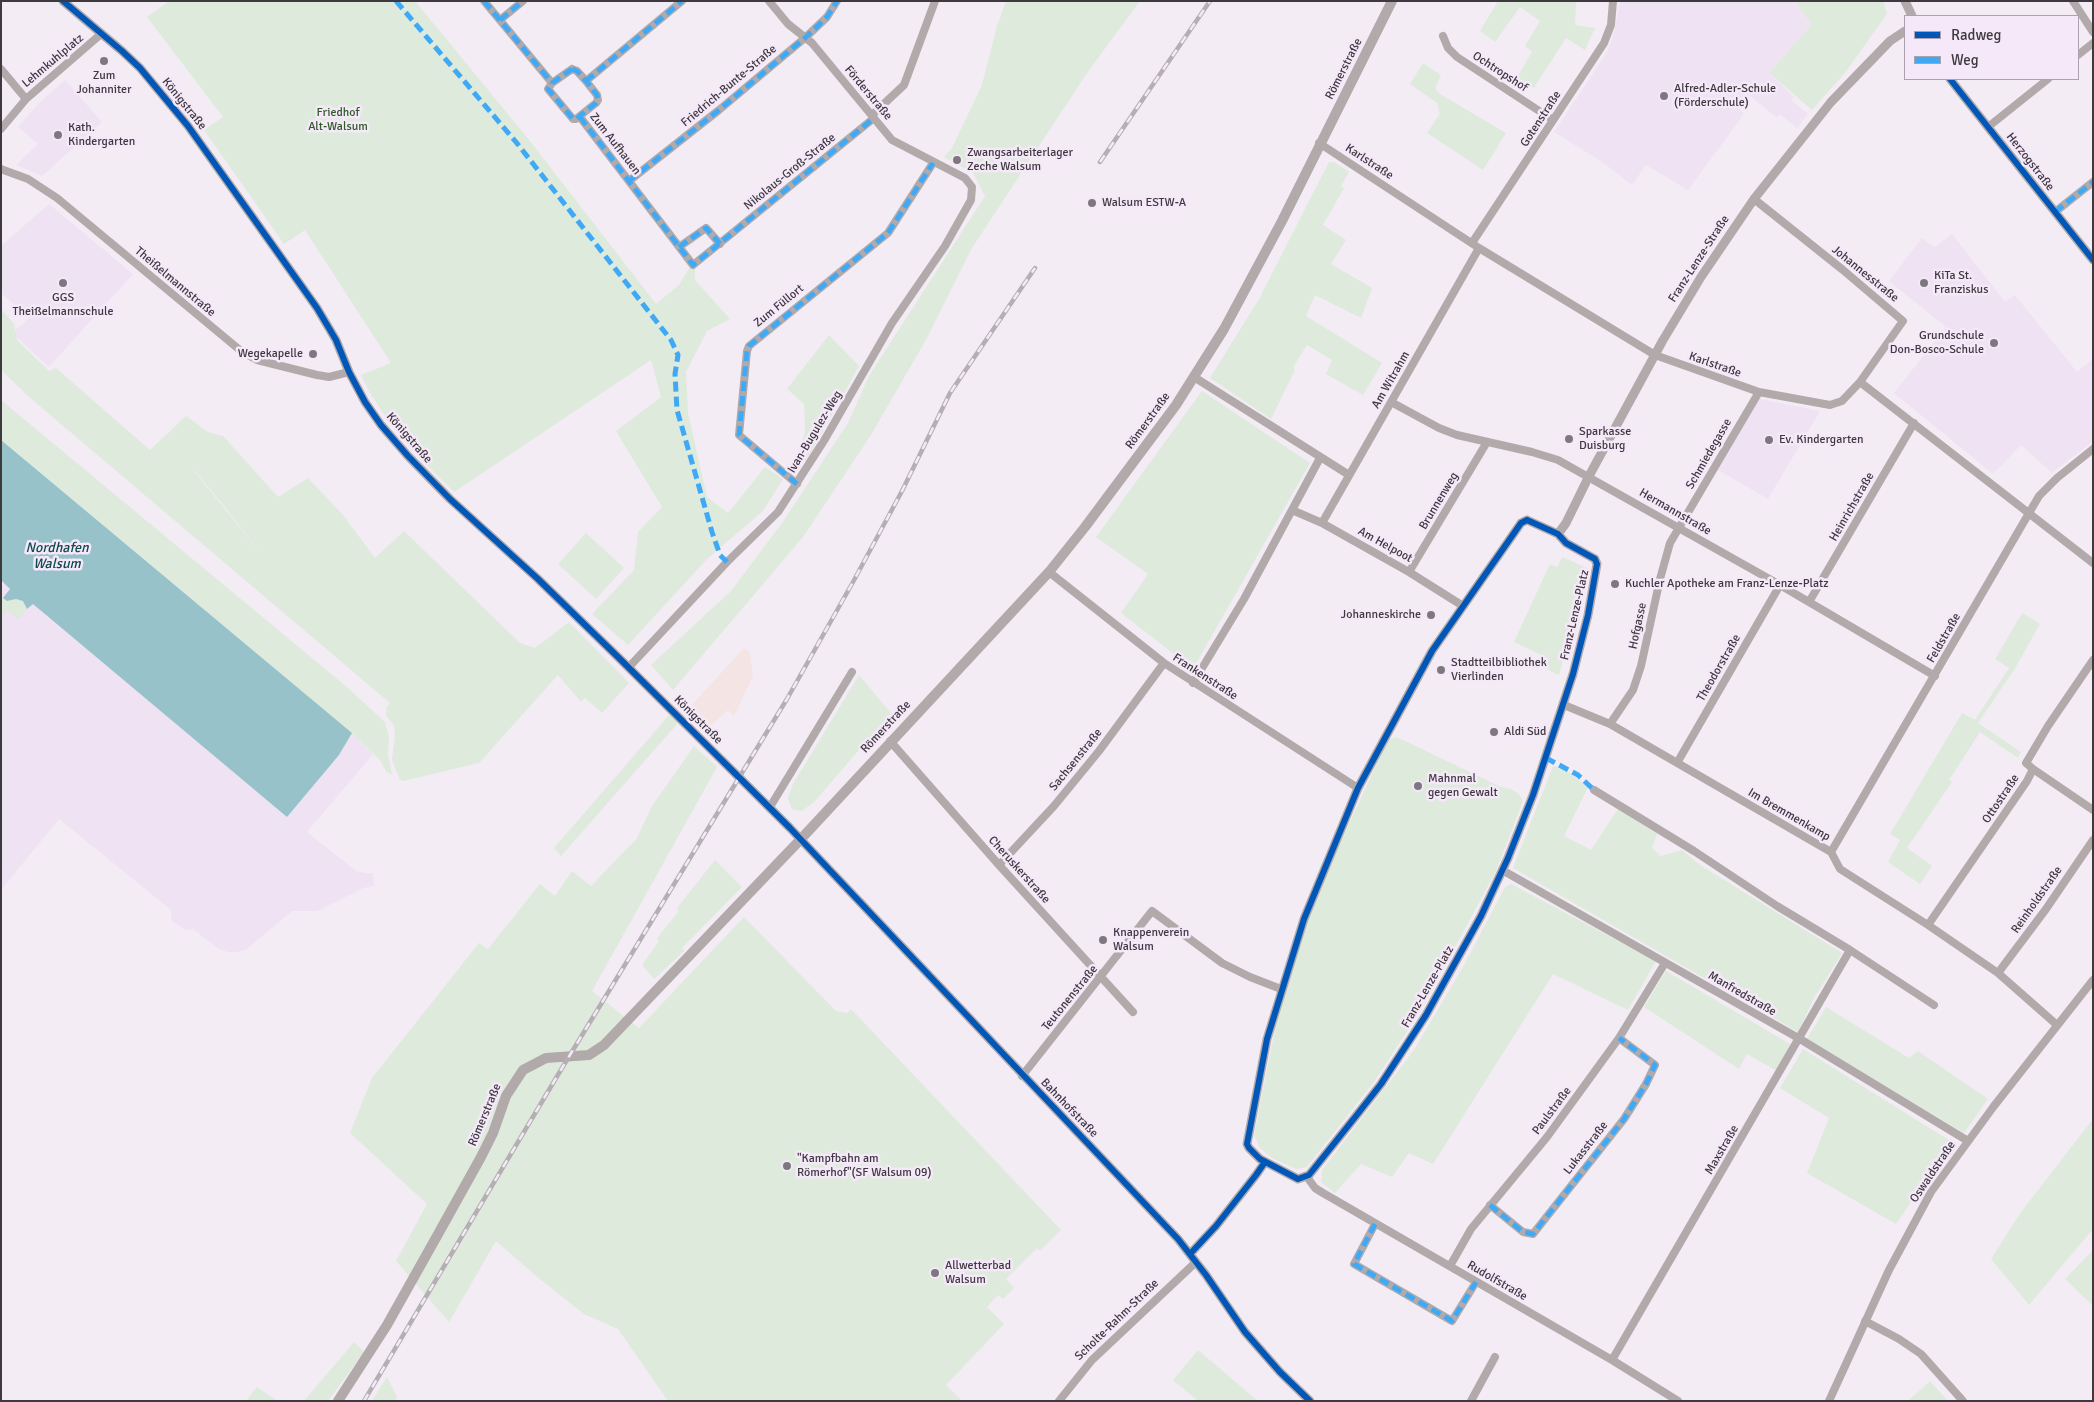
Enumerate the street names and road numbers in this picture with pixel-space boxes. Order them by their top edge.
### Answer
street label: Lehmkuhlplatz [19,31,87,91]
street label: Römerstraße [1322,36,1366,102]
street label: Friedrich-Bunte-Straße [678,42,780,130]
street label: Ochtropshof [1470,49,1530,95]
street label: Förderstraße [841,63,895,123]
street label: Königstraße [159,75,209,133]
street label: Gotenstraße [1518,88,1564,150]
street label: Zum Aufhauen [586,110,644,178]
street label: Herzogstraße [2003,130,2057,194]
street label: Nikolaus-Groß-Straße [741,131,839,213]
street label: Karlstraße [1342,141,1396,183]
street label: Franz-Lenze-Straße [1665,213,1733,305]
street label: Johannesstraße [1829,243,1901,305]
street label: Theißelmannstraße [132,244,218,320]
street label: Zum Füllort [751,282,807,330]
street label: Am Witrahm [1369,349,1413,411]
street label: Karlstraße [1687,349,1743,381]
street label: Ivan-Bugulez-Weg [785,388,845,476]
street label: Römerstraße [1123,390,1173,452]
street label: Königstraße [383,410,435,466]
street label: Schmiedegasse [1683,416,1735,492]
street label: Brunnenweg [1416,470,1462,532]
street label: Heinrichstraße [1826,470,1878,544]
street label: Hermannstraße [1636,486,1714,538]
street label: Am Helpoot [1355,524,1415,566]
street label: Franz-Lenze-Platz [1558,568,1592,662]
street label: Hofgasse [1626,601,1650,651]
street label: Feldstraße [1924,611,1964,665]
street label: Theodorstraße [1694,632,1744,704]
street label: Frankenstraße [1170,651,1240,703]
street label: Königstraße [671,693,725,747]
street label: Römerstraße [858,698,914,756]
street label: Sachsenstraße [1046,726,1106,794]
street label: Ottostraße [1979,772,2023,826]
street label: Im Bremmenkamp [1745,786,1833,844]
street label: Cheruskerstraße [985,833,1053,907]
street label: Reinholdstraße [2008,864,2066,936]
street label: Franz-Lenze-Platz [1399,943,1457,1031]
street label: Teutonenstraße [1039,962,1101,1034]
street label: Manfredstraße [1705,969,1779,1019]
street label: Bahnhofstraße [1037,1075,1101,1141]
street label: Römerstraße [465,1082,505,1148]
street label: Paulstraße [1529,1084,1575,1138]
street label: Lukasstraße [1561,1119,1611,1177]
street label: Maxstraße [1702,1123,1742,1177]
street label: Oswaldstraße [1907,1139,1959,1205]
street label: Rudolfstraße [1464,1258,1530,1304]
street label: Scholte-Rahm-Straße [1072,1276,1162,1364]

